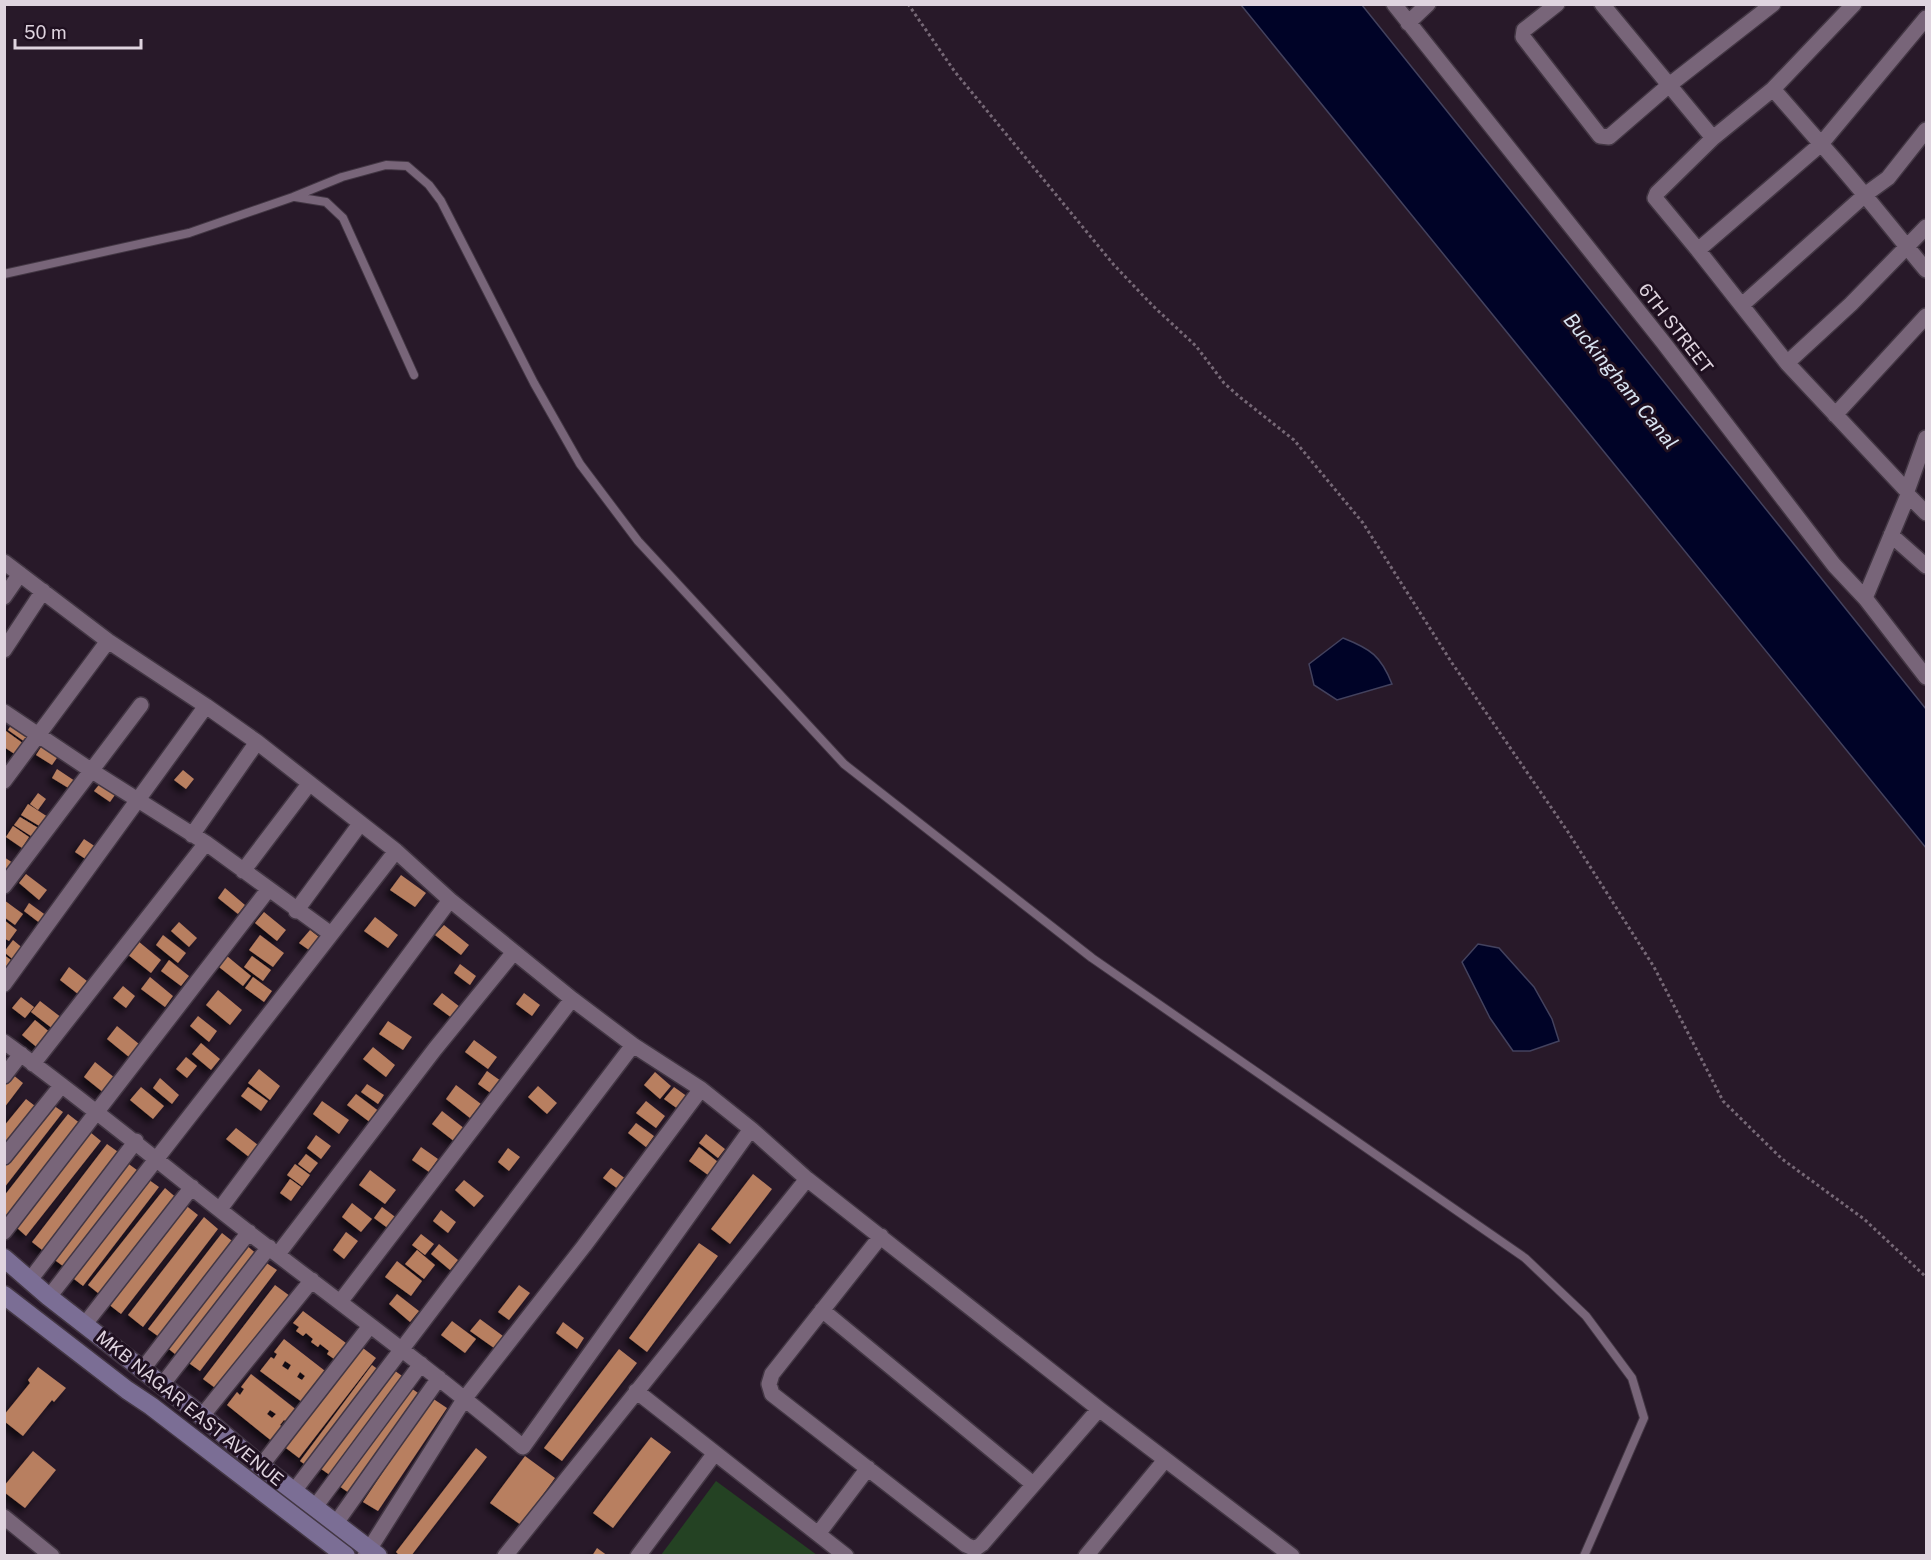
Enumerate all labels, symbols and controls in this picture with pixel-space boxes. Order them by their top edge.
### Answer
scale bar [15,12,141,50]
text: 50 m [24,22,67,43]
street label: 6TH STREET [1634,279,1718,377]
water label: Buckingham Canal [1559,308,1683,454]
street label: MKB NAGAR EAST AVENUE [92,1326,288,1490]

